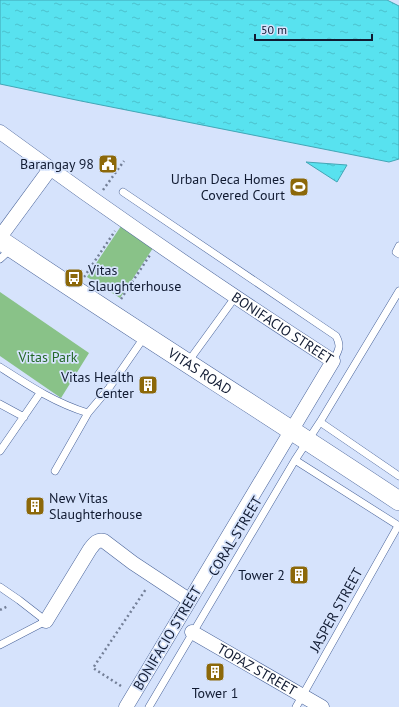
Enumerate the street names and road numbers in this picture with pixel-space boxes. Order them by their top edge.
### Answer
street label: BONIFACIO STREET [228,288,337,368]
street label: VITAS ROAD [164,343,235,398]
street label: CORAL STREET [204,493,266,579]
street label: JASPER STREET [305,565,367,656]
street label: BONIFACIO STREET [129,583,205,693]
street label: TOPAZ STREET [214,639,300,700]

